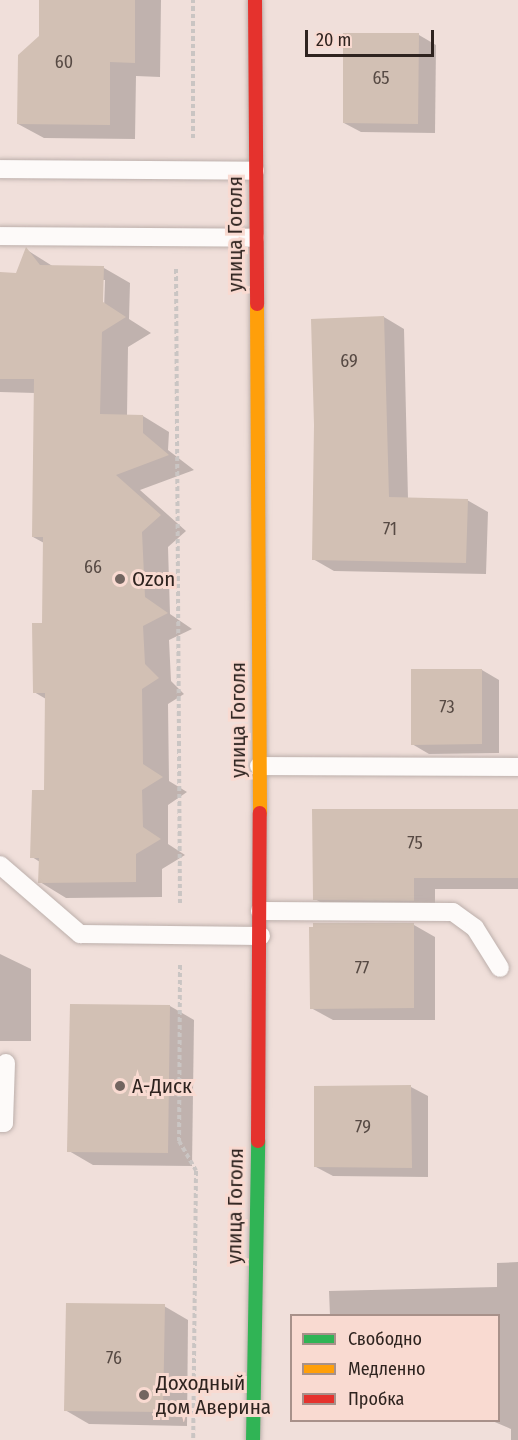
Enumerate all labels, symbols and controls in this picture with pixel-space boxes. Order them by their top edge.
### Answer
scale bar [308,18,437,56]
text: 20 m [316,29,351,51]
house number: 60 [55,51,73,73]
house number: 65 [372,67,390,89]
street label: улица Гоголя [222,176,248,292]
house number: 69 [340,350,358,372]
house number: 71 [383,518,397,540]
house number: 66 [84,556,102,578]
place label: Ozon [132,566,175,592]
marker: Ozon [113,572,127,586]
street label: улица Гоголя [225,662,251,778]
house number: 73 [439,696,455,718]
house number: 75 [407,832,423,854]
house number: 77 [355,957,369,979]
place label: А-Диск [132,1073,192,1099]
marker: А-Диск [113,1079,127,1093]
house number: 79 [355,1116,371,1138]
street label: улица Гоголя [221,1148,249,1264]
legend [290,1314,500,1422]
text: Свободно [348,1328,422,1350]
house number: 76 [106,1347,122,1369]
text: Медленно [348,1358,426,1380]
place label: Доходный дом Аверина [156,1370,271,1420]
marker: Доходный дом Аверина [137,1388,151,1402]
text: Пробка [348,1388,404,1410]

